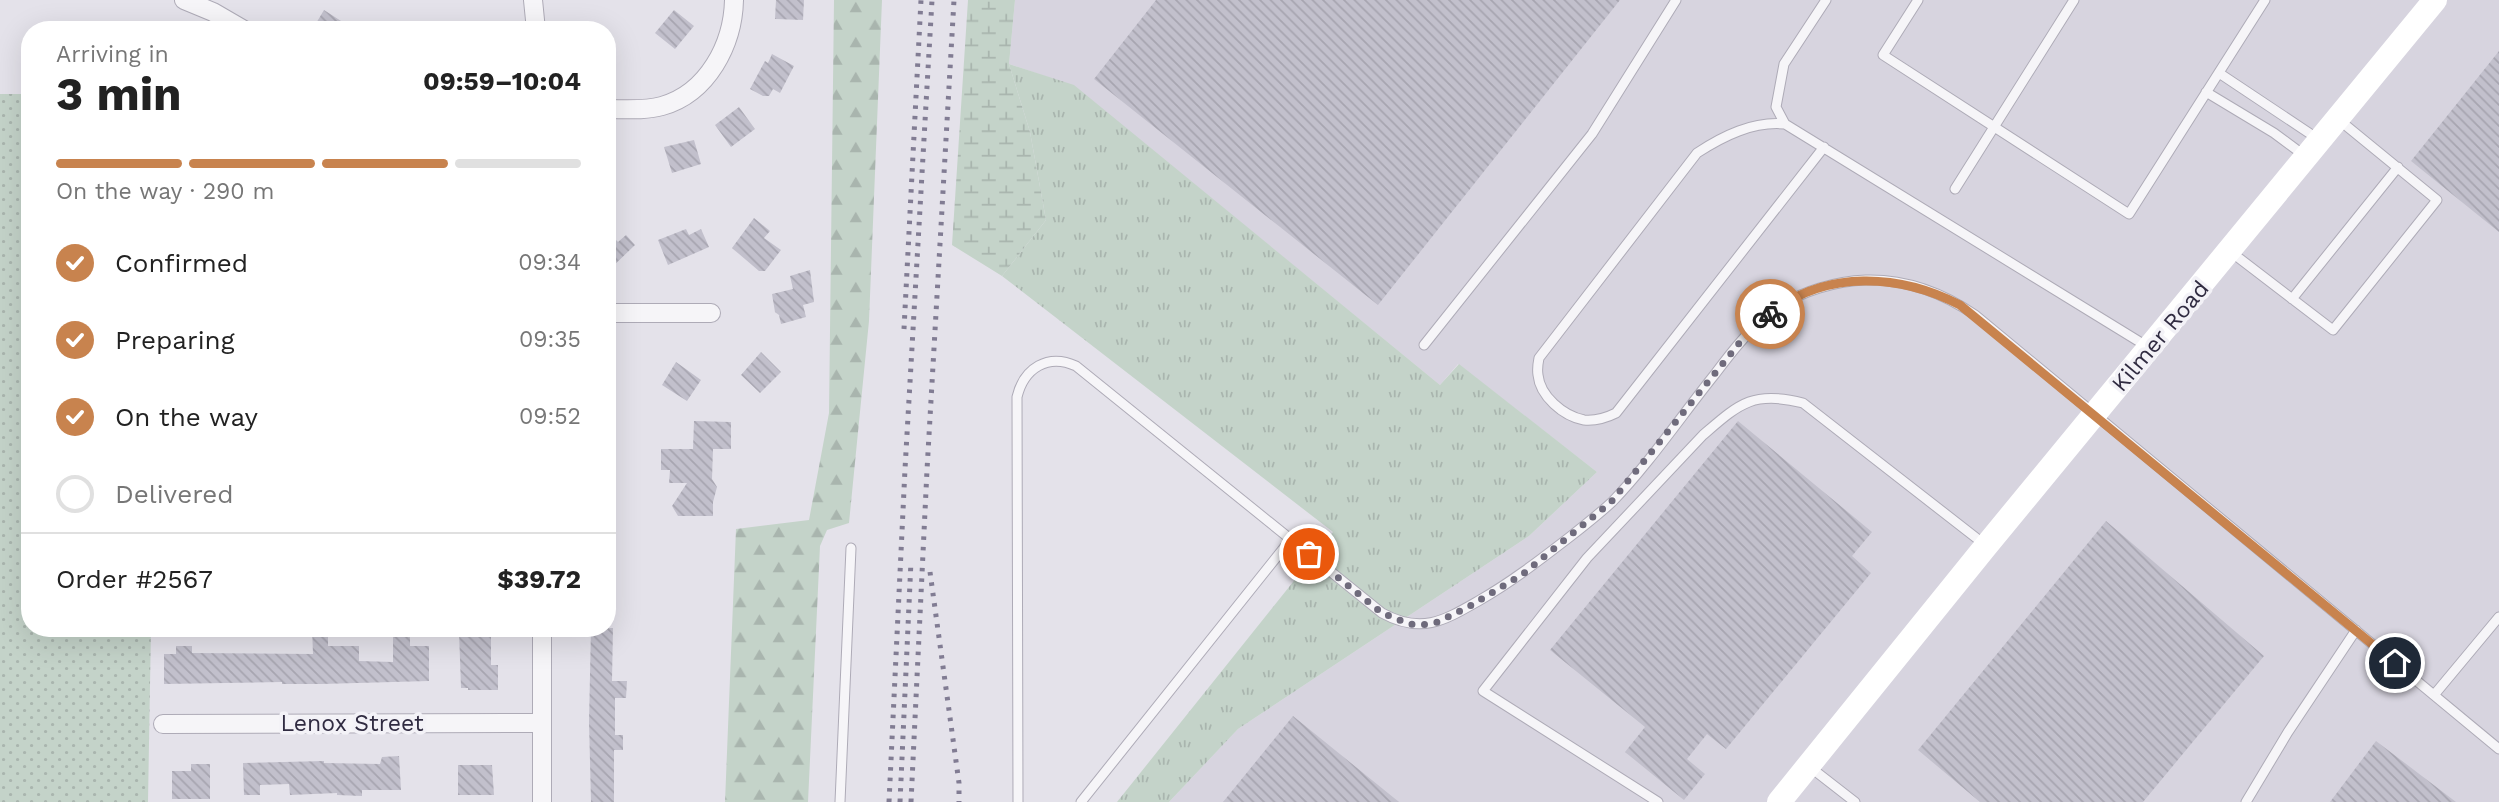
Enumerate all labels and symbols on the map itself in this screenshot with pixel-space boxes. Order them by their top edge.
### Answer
street label: Kilmer Road [2106,275,2215,397]
courier [1735,279,1805,349]
pin [1279,524,1339,584]
pin [2365,633,2425,693]
street label: Lenox Street [280,710,424,737]

